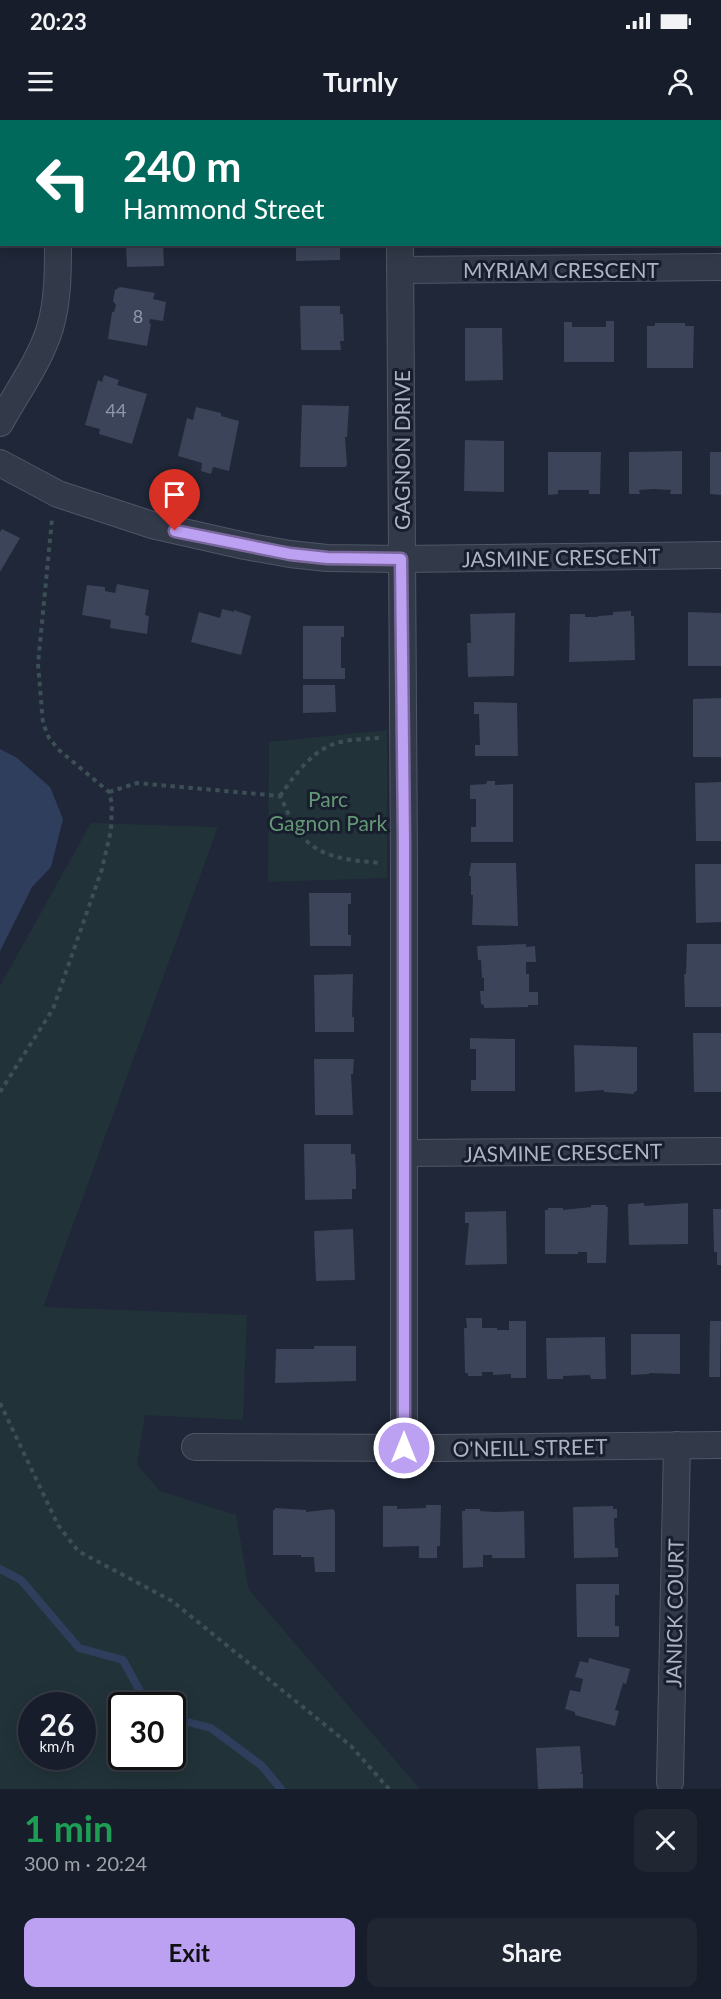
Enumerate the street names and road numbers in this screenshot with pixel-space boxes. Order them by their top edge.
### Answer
street label: MYRIAM CRESCENT [463,257,660,282]
street label: GAGNON DRIVE [389,370,414,530]
street label: JASMINE CRESCENT [462,543,661,571]
street label: JASMINE CRESCENT [464,1138,663,1166]
street label: O'NEILL STREET [452,1433,608,1461]
street label: JANICK COURT [660,1538,688,1688]

